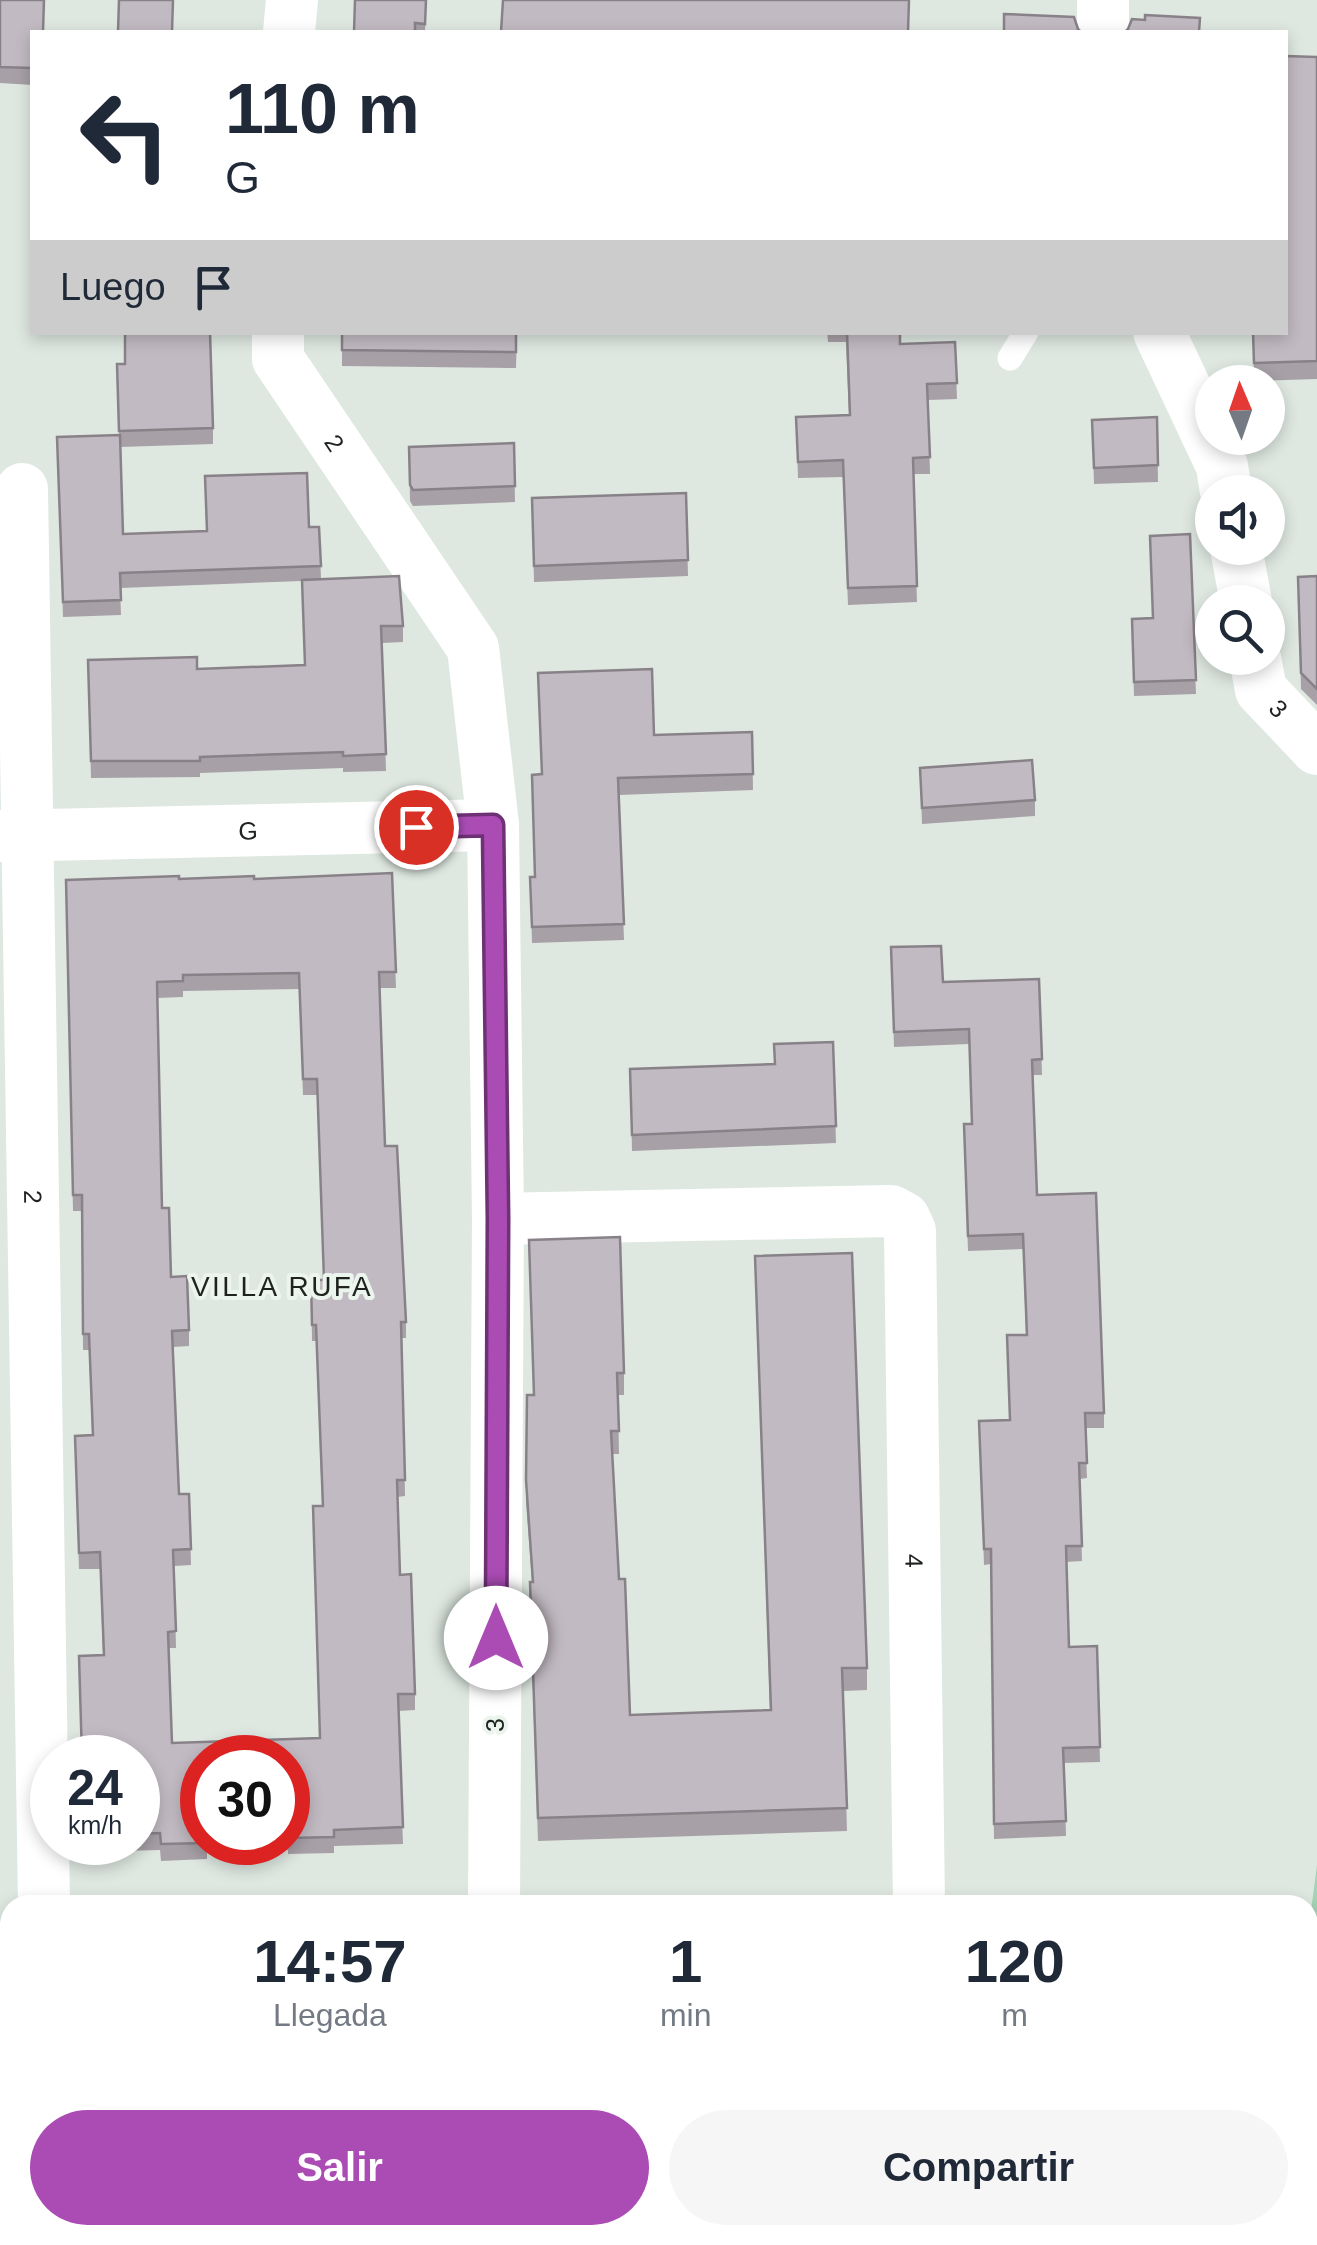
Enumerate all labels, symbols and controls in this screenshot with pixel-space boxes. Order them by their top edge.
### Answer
icon: left [60,70,190,200]
text: 110 m [225,70,420,148]
text: G [225,152,260,203]
icon: arrive [186,260,241,315]
text: Luego [60,266,166,308]
north arrow [1195,365,1285,455]
map controls [1195,365,1285,675]
street label: 2 [319,429,350,456]
button: sound [1195,475,1285,565]
button: search [1195,585,1285,675]
street label: 3 [1264,694,1293,723]
pin [374,785,459,870]
icon: arrive [389,800,444,855]
street label: G [238,816,258,845]
street label: 2 [19,1190,47,1204]
district label: VILLA RUFA [191,1271,373,1302]
street label: 4 [900,1554,928,1568]
position arrow [444,1586,548,1690]
street label: 3 [481,1718,509,1732]
speed limit sign: 30 [180,1735,310,1865]
text: 24 [67,1760,123,1816]
text: km/h [68,1811,122,1839]
text: 14:57 [253,1928,407,1995]
text: 1 [669,1928,702,1995]
text: 120 [965,1928,1065,1995]
text: Llegada [273,1997,387,2033]
text: min [660,1997,711,2033]
text: m [1001,1997,1028,2033]
button: Salir [30,2110,649,2225]
button: Compartir [669,2110,1288,2225]

